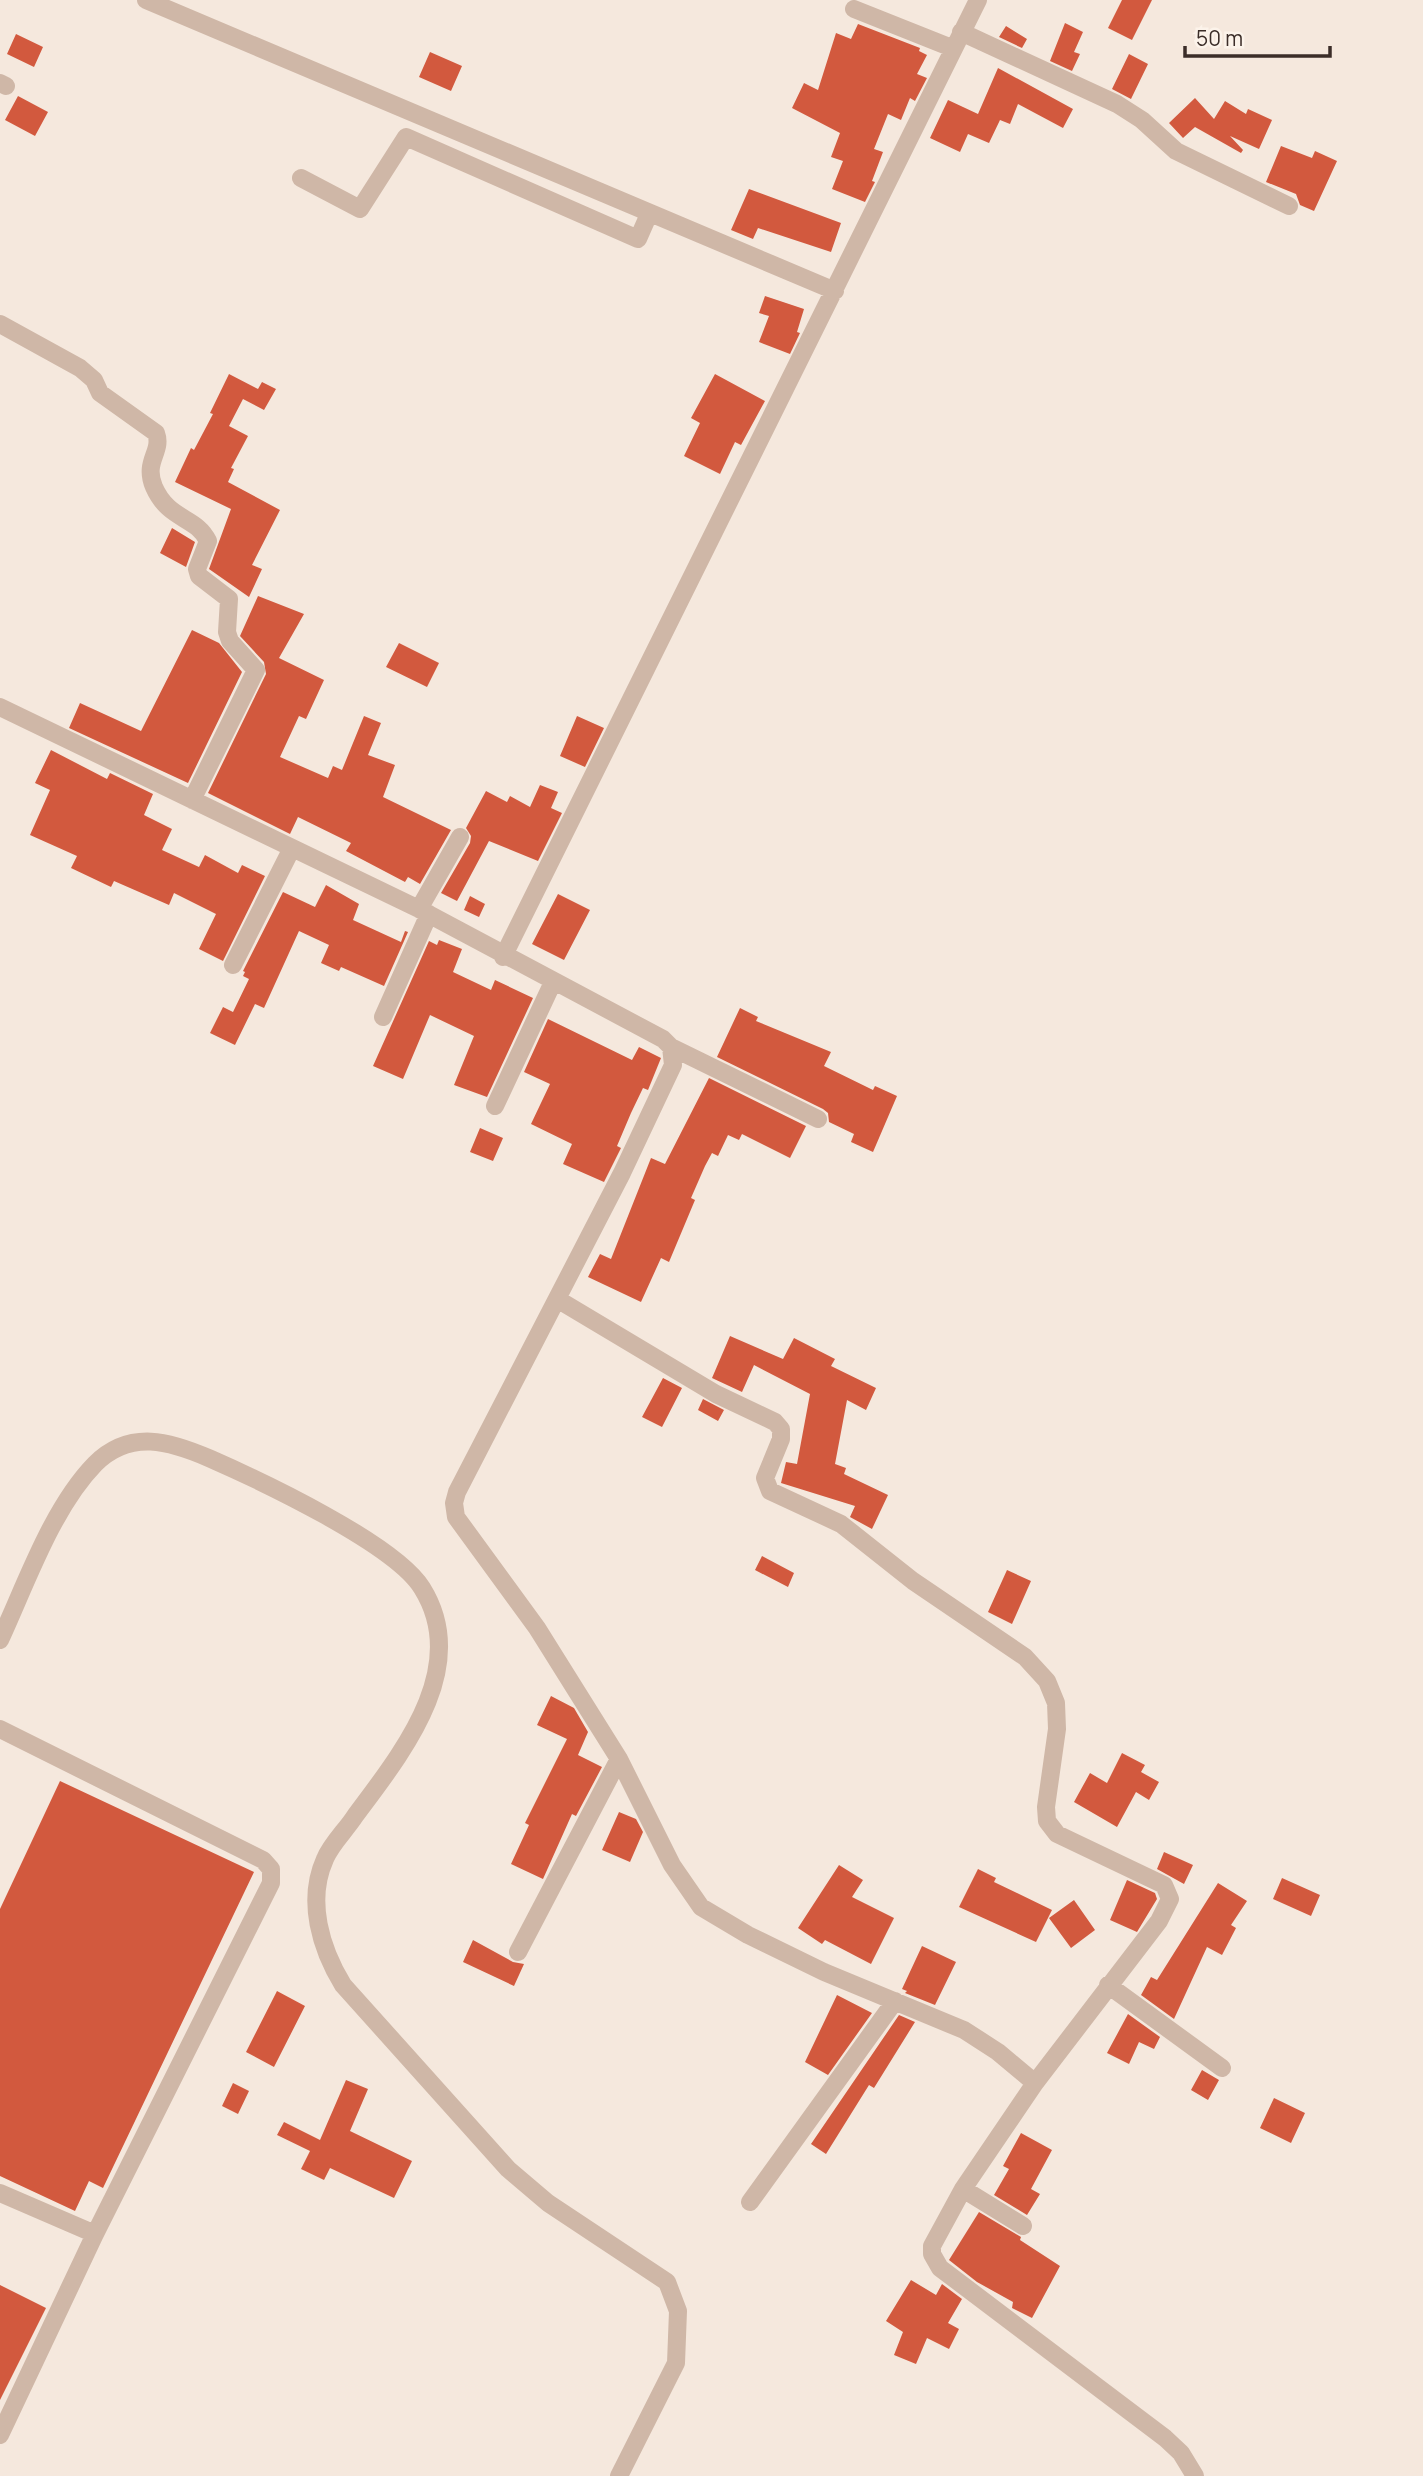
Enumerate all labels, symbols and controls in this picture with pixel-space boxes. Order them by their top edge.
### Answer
scale bar [1185,14,1330,58]
text: 50 m [1196,24,1243,52]

